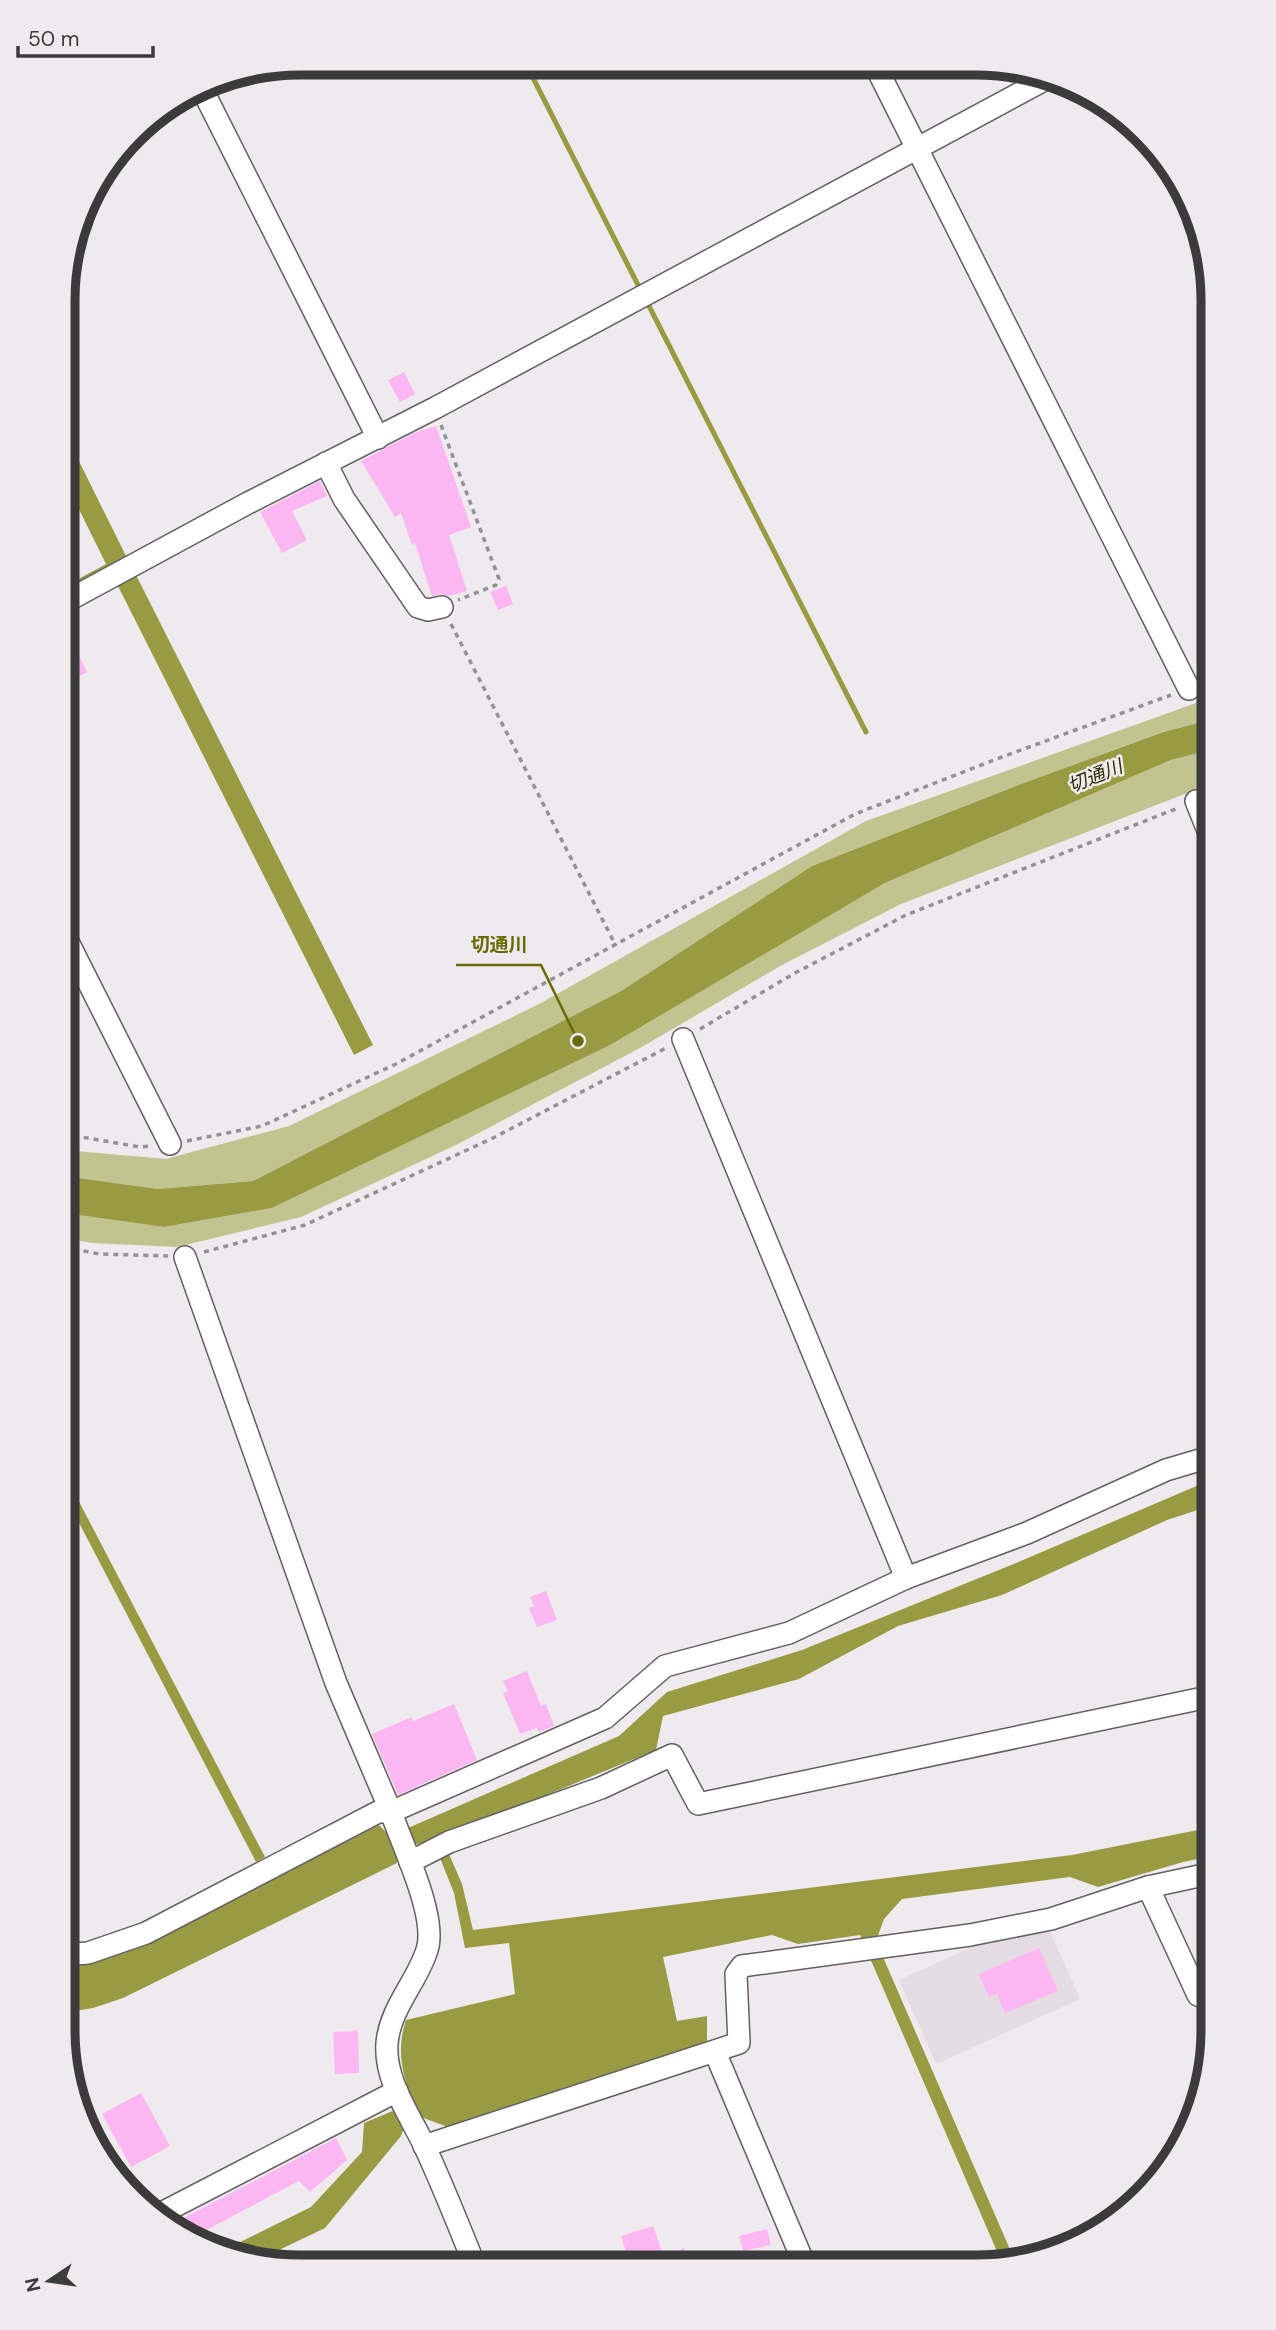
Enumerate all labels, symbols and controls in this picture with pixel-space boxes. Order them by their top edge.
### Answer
scale bar [18,14,152,58]
text: 50 m [28,25,79,53]
water label: 切通川 [1064,753,1128,798]
callout: 切通川 [456,925,541,965]
text: 切通川 [470,932,528,957]
north arrow [14,2246,84,2316]
text: N [19,2275,47,2294]

